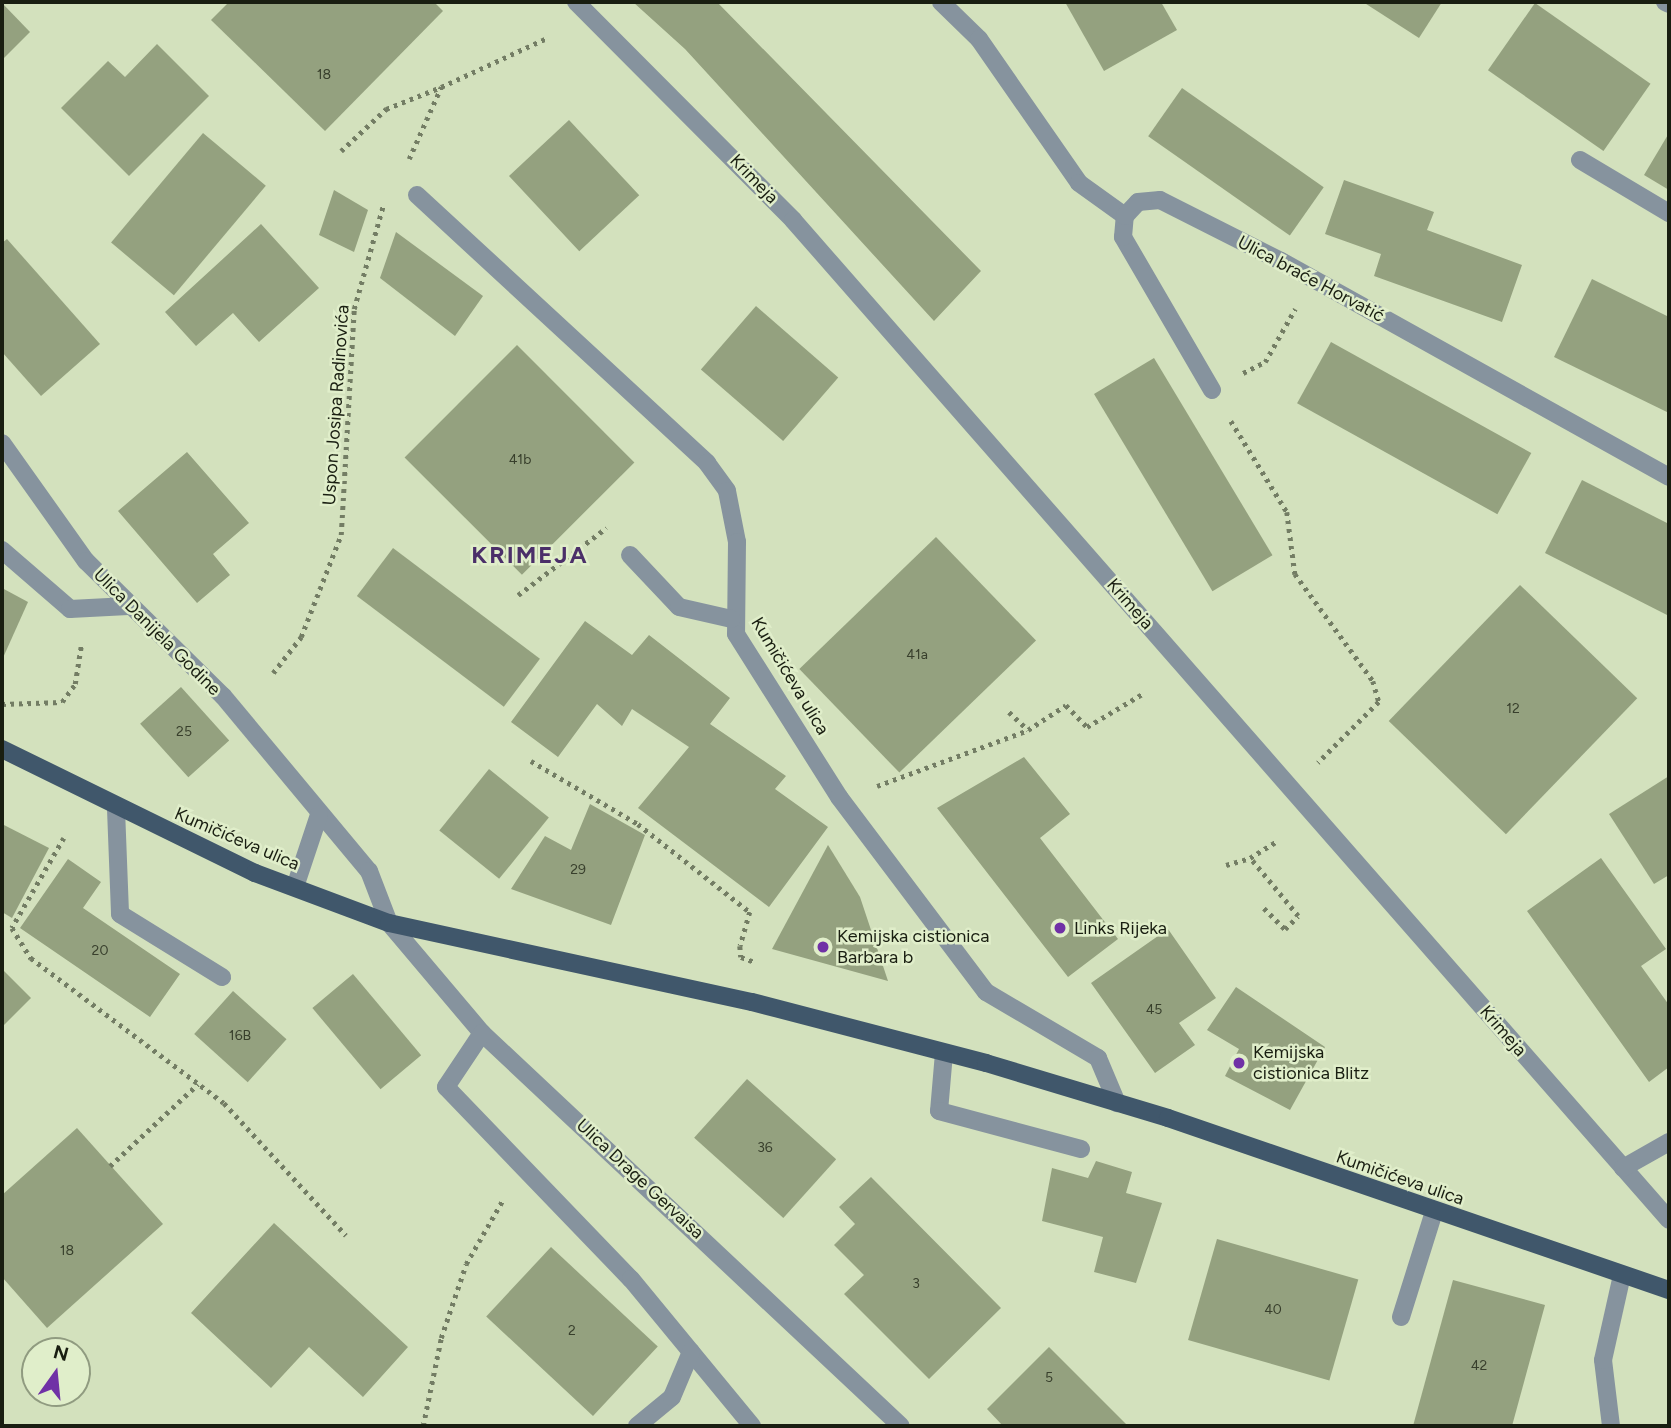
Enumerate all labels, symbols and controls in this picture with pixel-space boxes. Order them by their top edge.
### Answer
house number: 18 [317,67,331,83]
street label: Krimeja [725,150,783,208]
street label: Ulica braće Horvatić [1234,231,1388,327]
street label: Uspon Josipa Radinovića [318,304,354,506]
house number: 41b [509,452,531,468]
district label: KRIMEJA [472,541,588,569]
street label: Ulica Danijela Godine [89,564,225,700]
street label: Krimeja [1102,574,1158,634]
street label: Kumičićeva ulica [746,613,834,739]
house number: 41a [906,647,928,663]
house number: 12 [1506,701,1520,717]
house number: 25 [176,724,192,740]
street label: Kumičićeva ulica [171,803,303,875]
house number: 29 [570,862,586,878]
place label: Links Rijeka [1074,917,1167,939]
marker: Links Rijeka [1052,920,1068,936]
place label: Kemijska cistionica Barbara b [837,926,989,968]
marker: Kemijska cistionica Barbara b [815,939,831,955]
house number: 20 [92,943,108,959]
street label: Krimeja [1475,1001,1531,1061]
house number: 45 [1146,1002,1162,1018]
house number: 16B [229,1028,251,1044]
place label: Kemijska cistionica Blitz [1253,1042,1369,1084]
marker: Kemijska cistionica Blitz [1231,1055,1247,1071]
street label: Ulica Drage Gervaisa [572,1114,708,1244]
house number: 36 [757,1140,773,1156]
street label: Kumičićeva ulica [1333,1146,1467,1210]
house number: 18 [60,1243,74,1259]
house number: 3 [912,1276,920,1292]
house number: 40 [1264,1302,1282,1318]
house number: 2 [568,1323,576,1339]
north arrow [21,1337,91,1407]
text: N [51,1340,71,1366]
house number: 42 [1471,1358,1487,1374]
house number: 5 [1045,1370,1053,1386]

